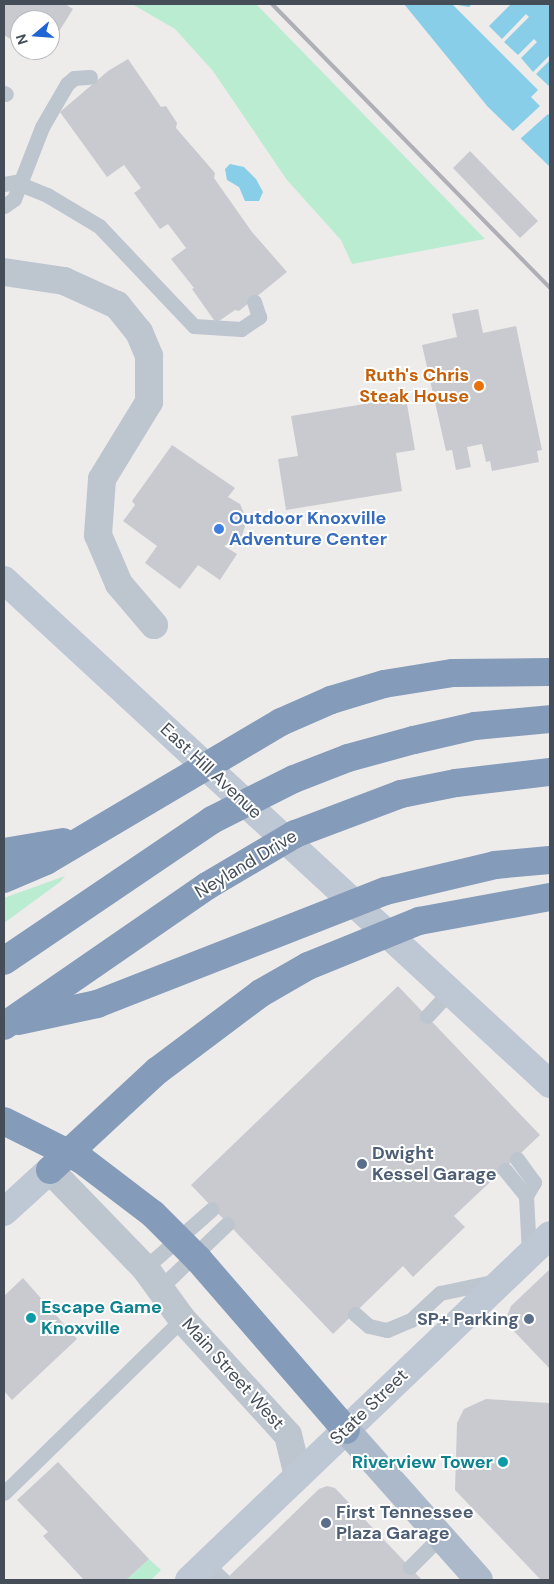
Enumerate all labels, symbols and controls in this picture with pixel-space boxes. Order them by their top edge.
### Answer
north arrow [10,10,60,60]
text: N [12,32,32,47]
place label: Ruth's Chris Steak House [359,365,469,408]
marker: Ruth's Chris Steak House [473,380,485,392]
place label: Outdoor Knoxville Adventure Center [229,508,387,550]
marker: Outdoor Knoxville Adventure Center [213,523,225,535]
street label: East Hill Avenue [156,718,266,824]
street label: Neyland Drive [191,825,301,903]
place label: Dwight Kessel Garage [372,1143,497,1186]
marker: Dwight Kessel Garage [356,1158,368,1170]
place label: Escape Game Knoxville [41,1297,162,1340]
place label: SP+ Parking [417,1308,519,1330]
marker: Escape Game Knoxville [25,1312,37,1324]
marker: SP+ Parking [523,1313,535,1325]
street label: Main Street West [177,1314,289,1434]
street label: State Street [326,1365,412,1449]
place label: Riverview Tower [352,1451,493,1473]
marker: Riverview Tower [497,1456,509,1468]
place label: First Tennessee Plaza Garage [336,1502,473,1545]
marker: First Tennessee Plaza Garage [320,1517,332,1529]

